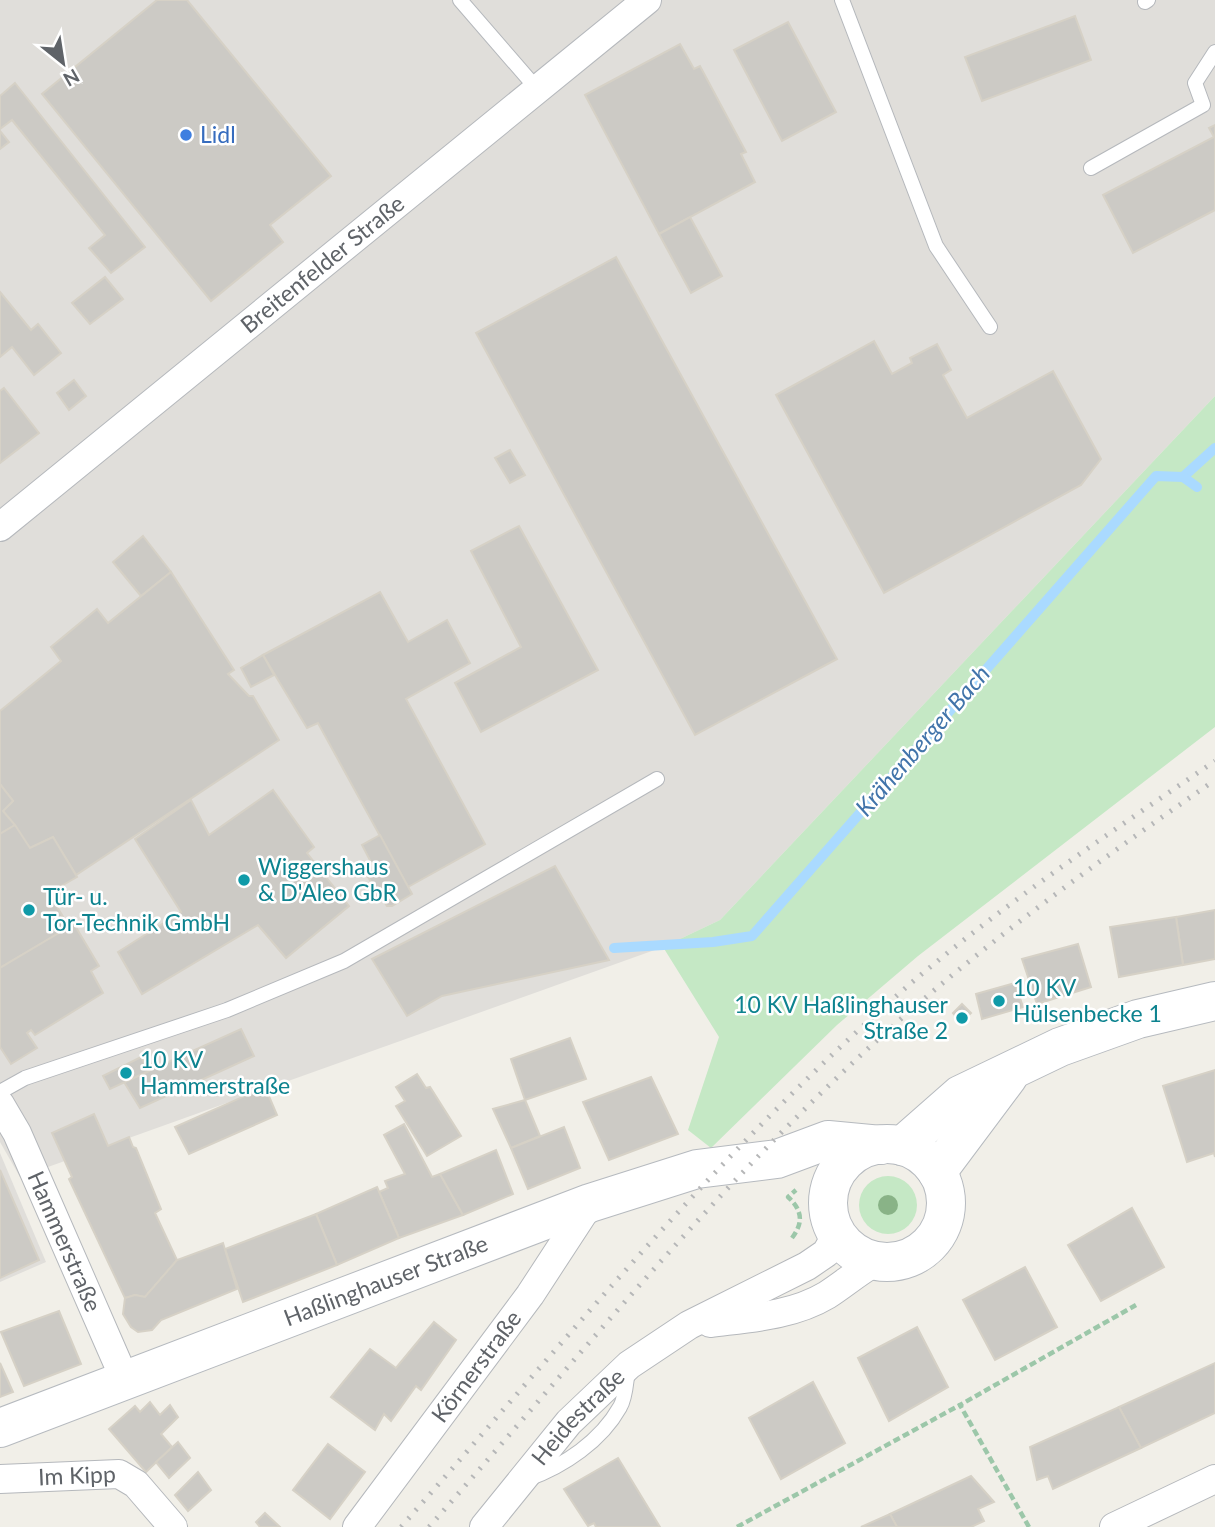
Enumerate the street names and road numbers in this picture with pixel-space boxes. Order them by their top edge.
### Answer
street label: Breitenfelder Straße [234,189,409,338]
street label: Hammerstraße [22,1167,108,1316]
street label: Haßlinghauser Straße [280,1228,492,1331]
street label: Körnerstraße [425,1305,527,1428]
street label: Heidestraße [525,1362,630,1470]
street label: Im Kipp [37,1459,116,1490]

